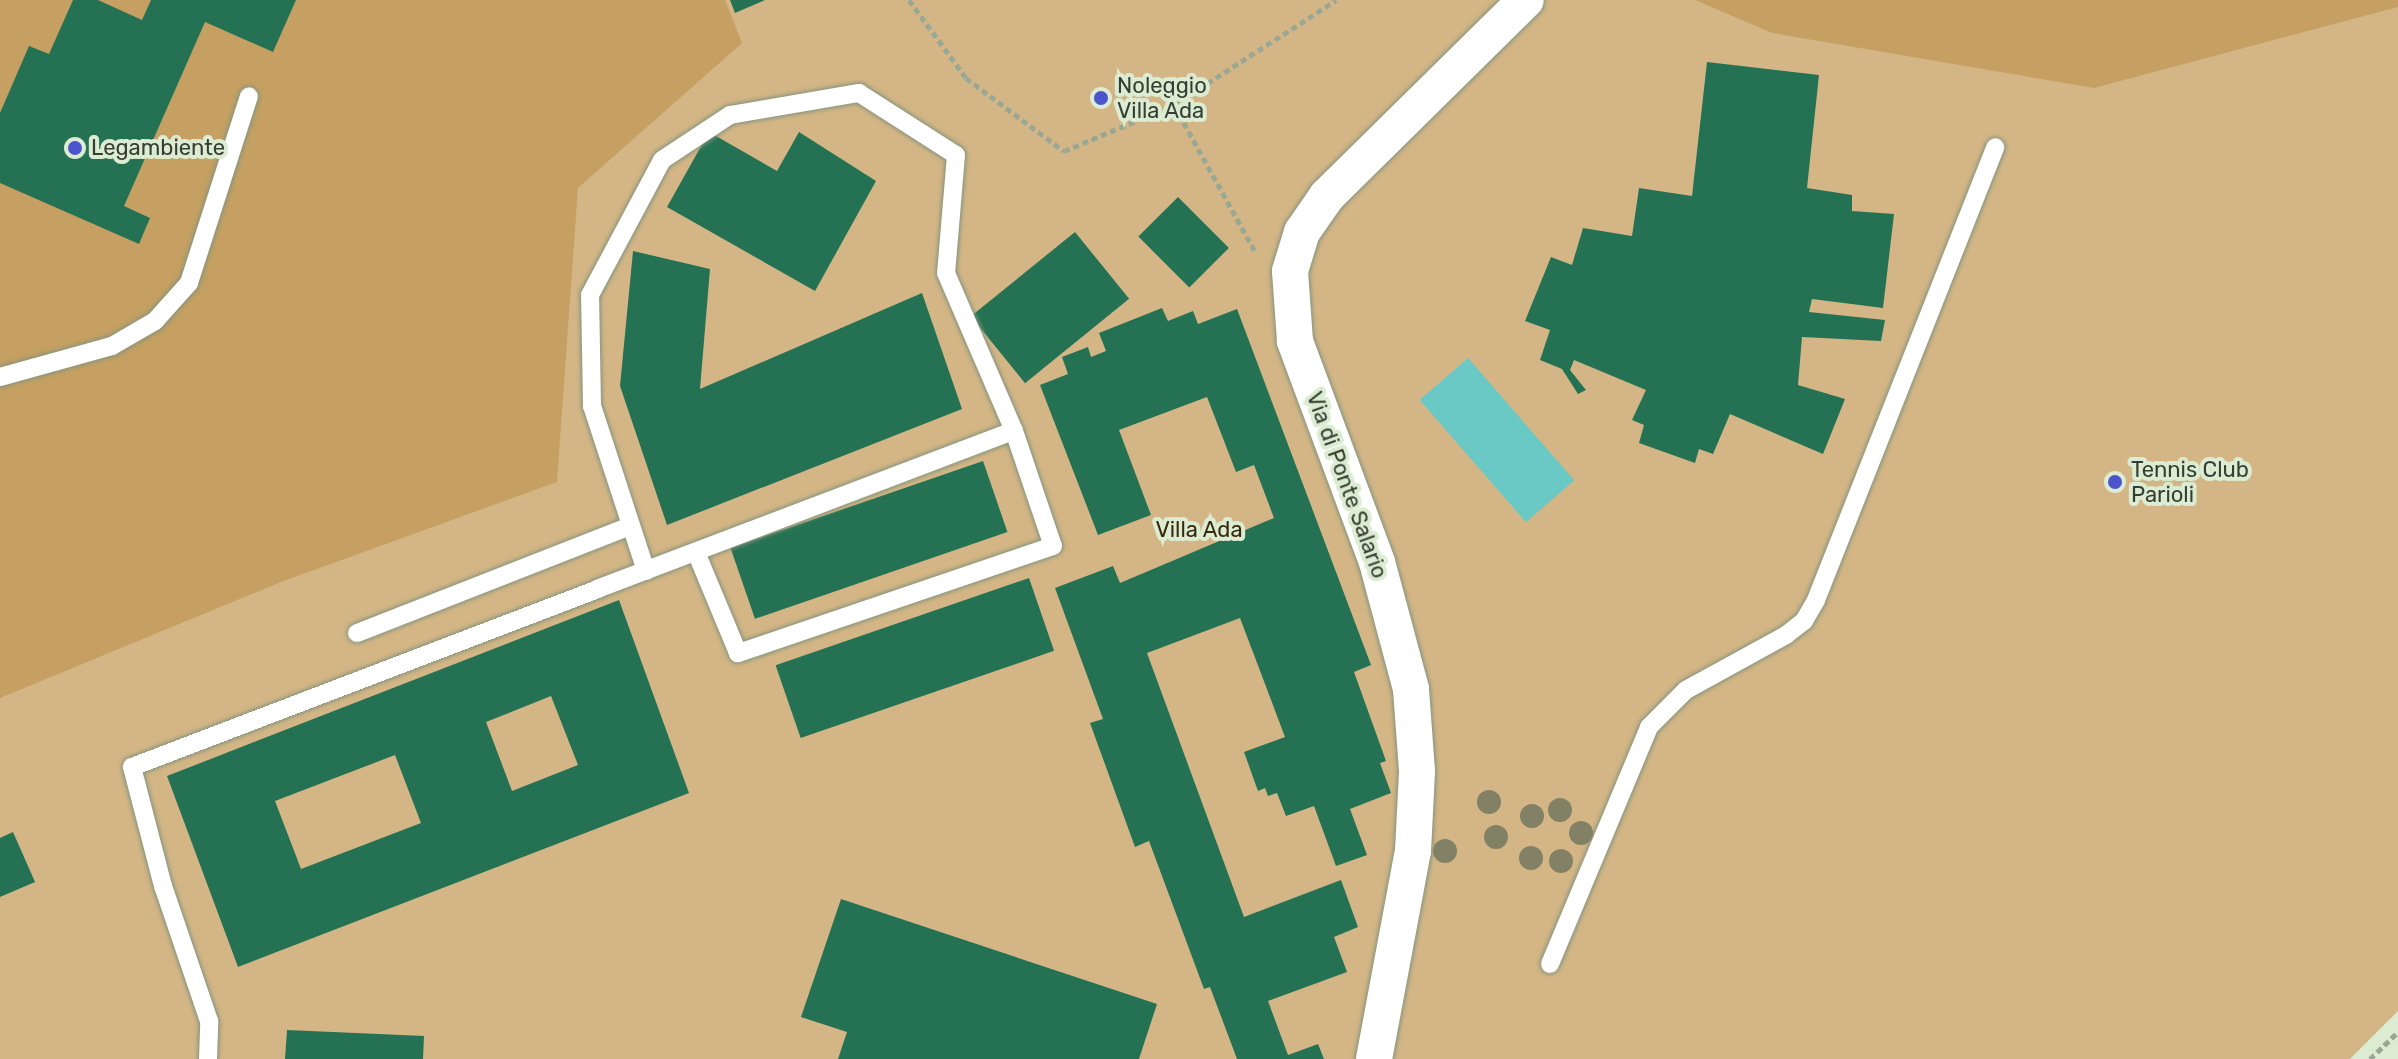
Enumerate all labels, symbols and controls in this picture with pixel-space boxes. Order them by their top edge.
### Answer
place label: Noleggio Villa Ada [1117,72,1207,124]
marker: Noleggio Villa Ada [1092,89,1110,107]
place label: Legambiente [91,135,225,161]
marker: Legambiente [66,139,84,157]
street label: Via di Ponte Salario [1301,388,1393,582]
place label: Tennis Club Parioli [2131,456,2249,508]
marker: Tennis Club Parioli [2106,473,2124,491]
park label: Villa Ada [1155,517,1243,543]

